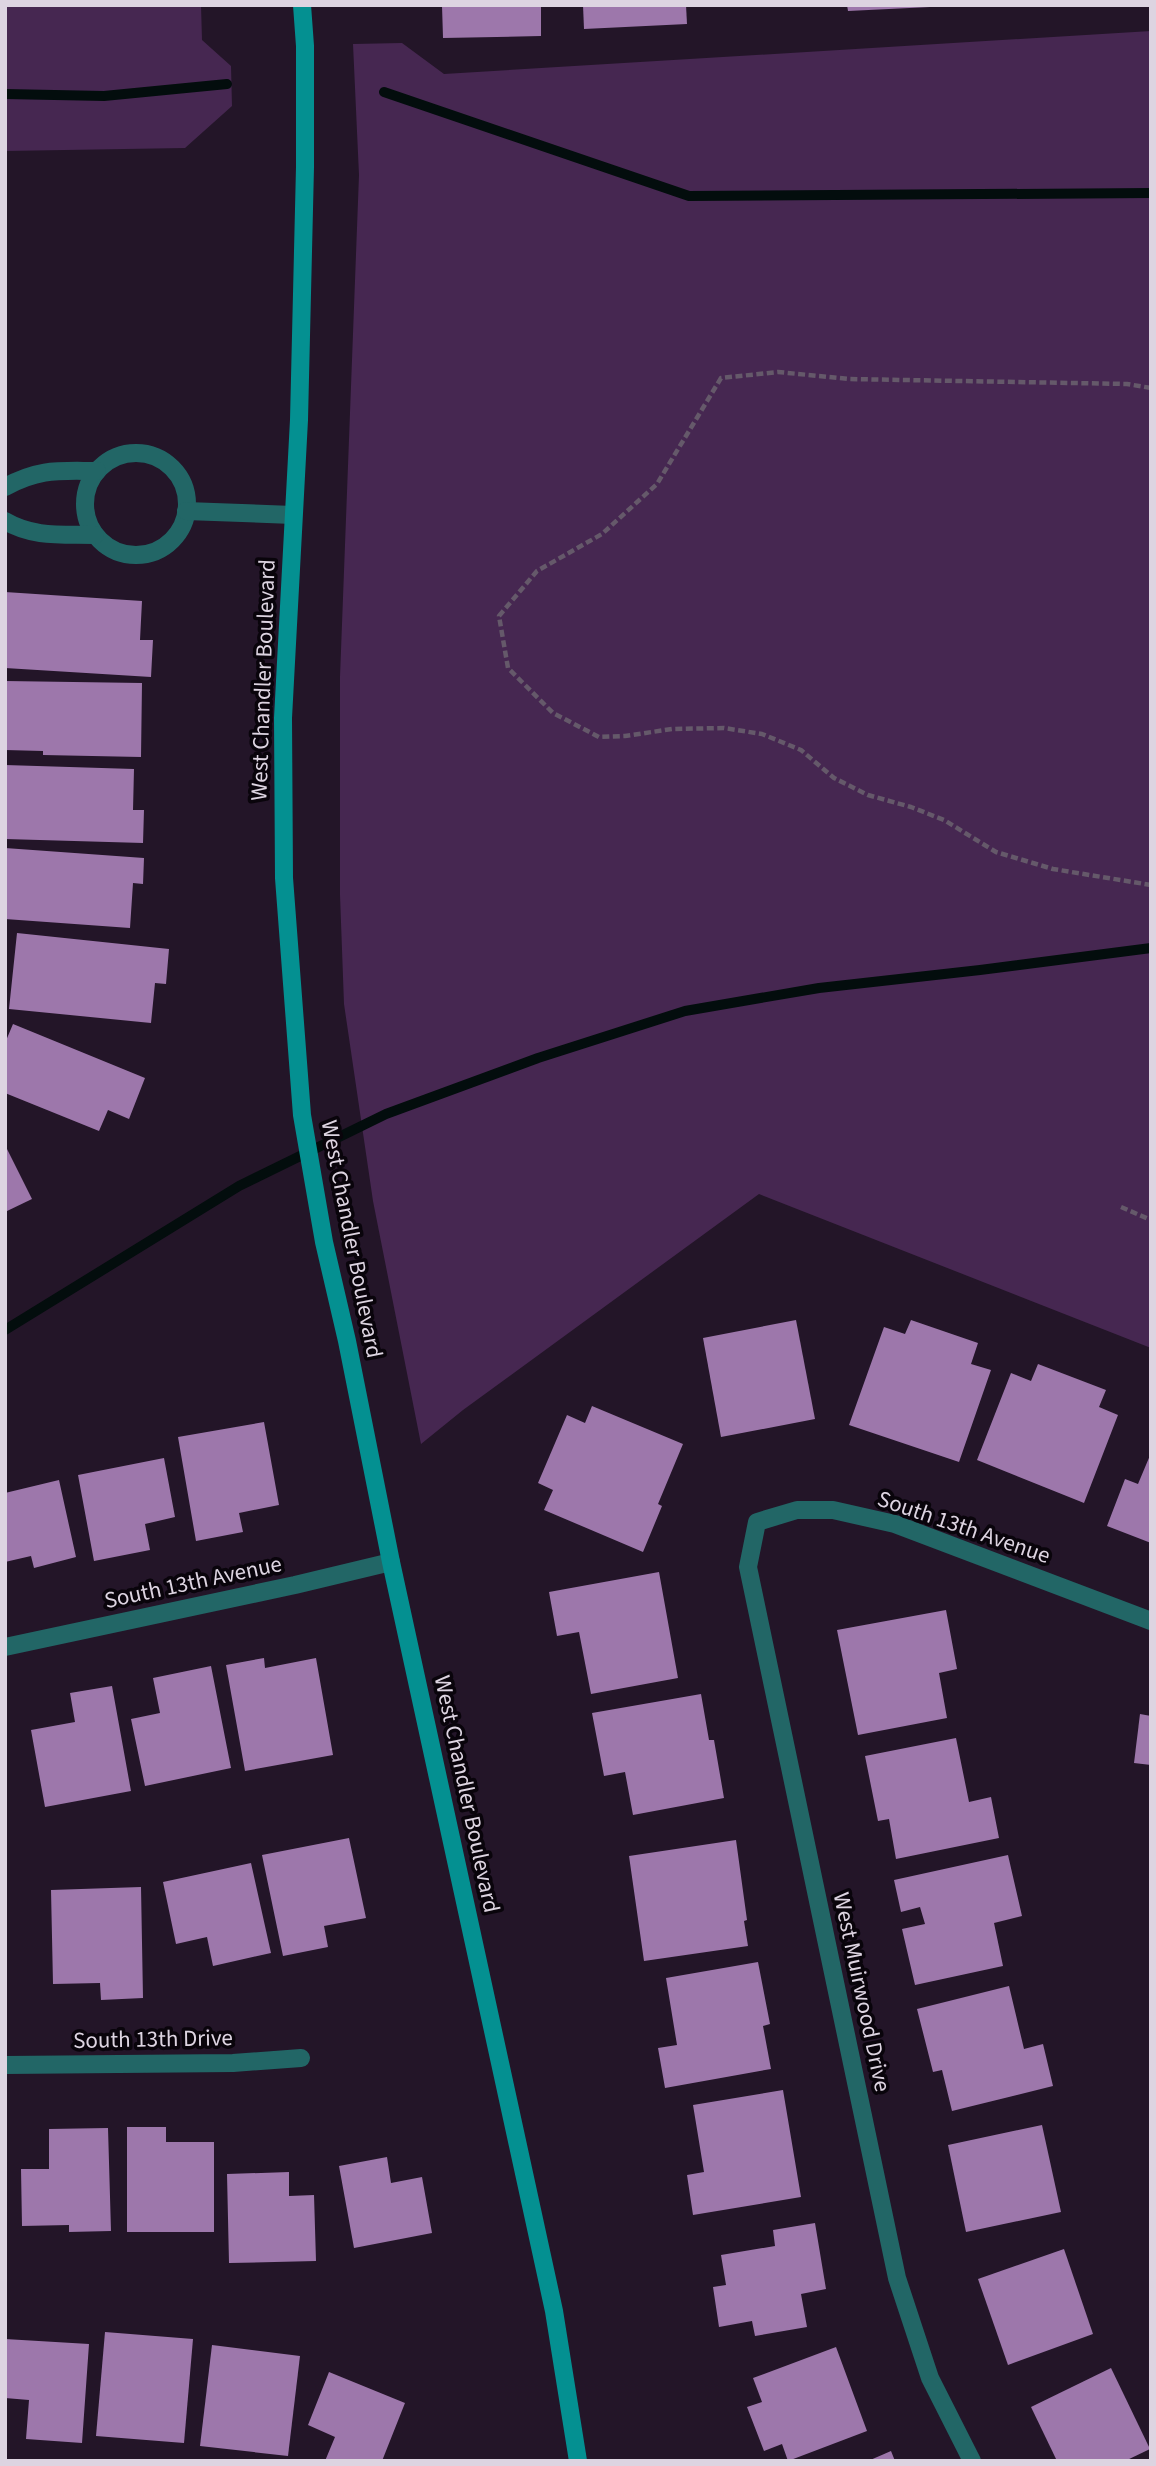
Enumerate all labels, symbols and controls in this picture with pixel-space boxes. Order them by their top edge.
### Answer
street label: West Chandler Boulevard [242,559,284,801]
street label: West Chandler Boulevard [313,1117,391,1361]
street label: South 13th Avenue [873,1482,1055,1572]
street label: South 13th Avenue [101,1547,285,1617]
street label: West Chandler Boulevard [426,1672,508,1916]
street label: West Muirwood Drive [825,1889,899,2095]
street label: South 13th Drive [73,2021,233,2057]

